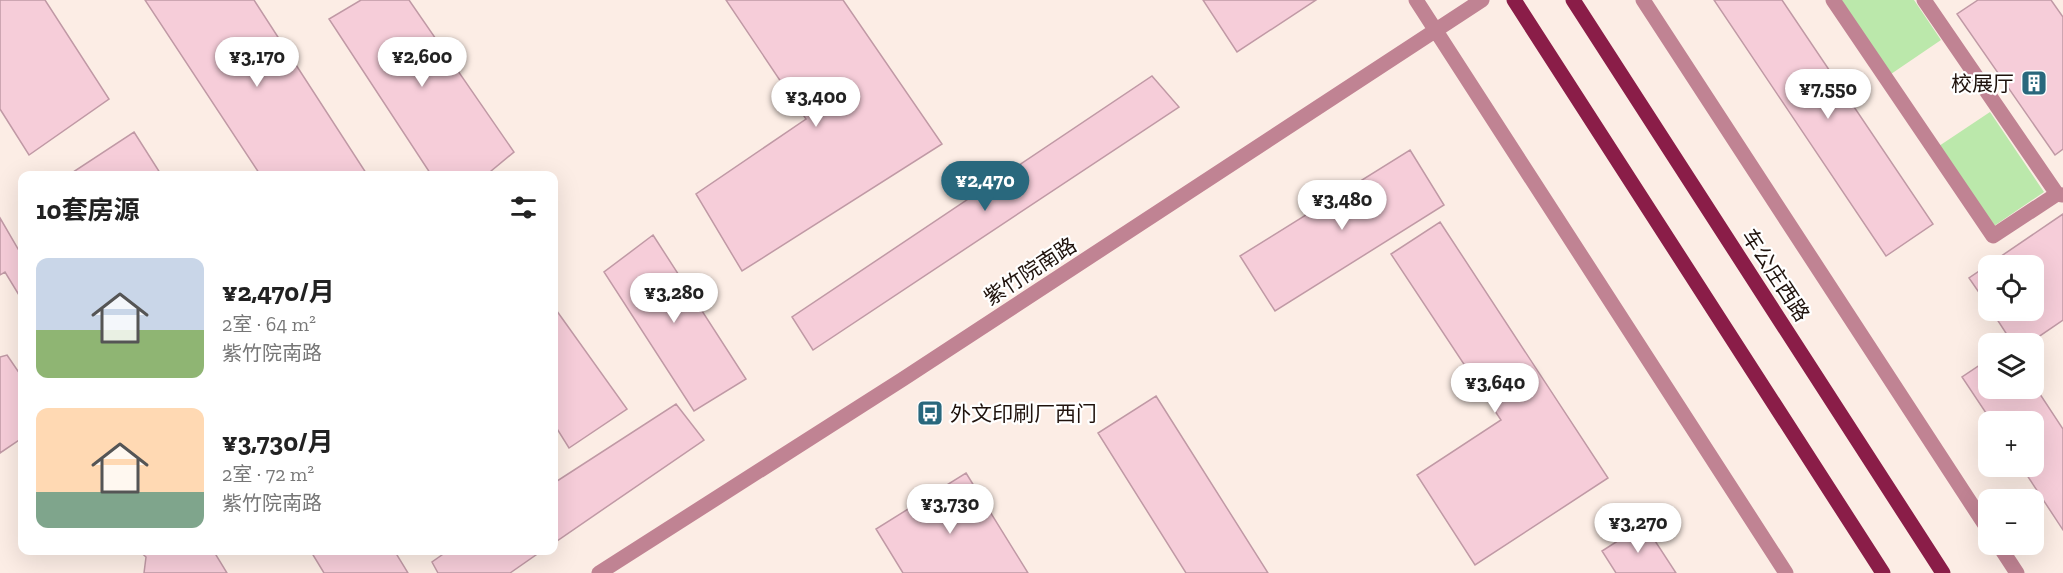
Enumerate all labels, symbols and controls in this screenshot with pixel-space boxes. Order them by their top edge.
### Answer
pin: ¥3,170 [208,37,306,88]
pin: ¥2,600 [373,37,471,88]
text: ¥3,170 [229,44,285,68]
text: ¥2,600 [392,44,452,68]
building icon: 校展厅 [2019,68,2049,98]
pin: ¥7,550 [1779,69,1877,120]
place label: 校展厅 [1951,71,2014,96]
text: ¥7,550 [1799,76,1857,100]
pin: ¥3,400 [767,77,865,128]
text: ¥3,400 [785,84,847,108]
pin: ¥2,470 [936,161,1034,212]
text: ¥2,470 [955,168,1015,192]
pin: ¥3,480 [1293,180,1391,231]
text: ¥3,480 [1312,187,1372,211]
icon: filters [507,191,540,224]
text: 10套房源 [36,194,139,226]
street label: 车公庄西路 [1737,224,1815,326]
street label: 紫竹院南路 [979,232,1081,310]
map controls [1978,255,2044,555]
button: locate [1978,255,2044,321]
pin: ¥3,280 [625,273,723,324]
text: ¥2,470/月 [222,276,335,308]
text: ¥3,280 [644,280,704,304]
icon: home [84,282,156,354]
text: 2室 · 64 m² [222,312,316,336]
button: layers [1978,333,2044,399]
text: 紫竹院南路 [222,341,322,365]
pin: ¥3,640 [1446,363,1544,414]
text: ¥3,640 [1465,370,1525,394]
bus stop icon: 外文印刷厂西门 [915,398,945,428]
place label: 外文印刷厂西门 [950,401,1097,426]
button: + [1978,411,2044,477]
text: ¥3,730/月 [222,426,334,458]
icon: home [84,432,156,504]
text: 2室 · 72 m² [222,462,314,486]
pin: ¥3,730 [901,484,999,535]
button: − [1978,489,2044,555]
text: 紫竹院南路 [222,491,322,515]
text: ¥3,730 [921,491,979,515]
pin: ¥3,270 [1589,503,1687,554]
text: ¥3,270 [1608,510,1668,534]

